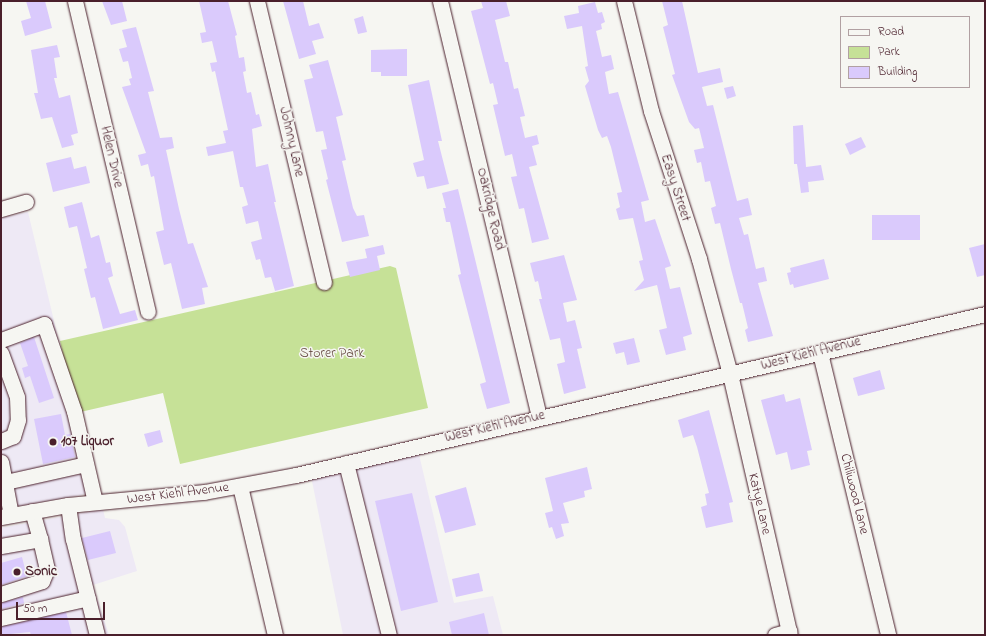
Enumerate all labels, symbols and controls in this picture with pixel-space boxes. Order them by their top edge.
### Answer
legend [840,16,970,88]
text: Road [878,23,904,41]
text: Park [878,43,900,61]
text: Building [878,63,917,81]
street label: Johnny Lane [275,105,307,179]
street label: Helen Drive [96,125,126,189]
street label: Easy Street [656,152,694,224]
street label: Oakridge Road [472,166,508,252]
street label: West Kiehl Avenue [759,333,863,375]
park label: Storer Park [300,346,364,362]
street label: West Kiehl Avenue [443,407,547,447]
place label: 107 Liquor [61,434,114,450]
marker: 107 Liquor [48,437,58,447]
street label: Chiliwood Lane [836,452,872,536]
street label: Katye Lane [744,472,774,536]
street label: West Kiehl Avenue [126,479,230,509]
place label: Sonic [25,564,57,580]
marker: Sonic [12,567,22,577]
scale bar [18,594,107,620]
text: 50 m [23,600,47,618]

